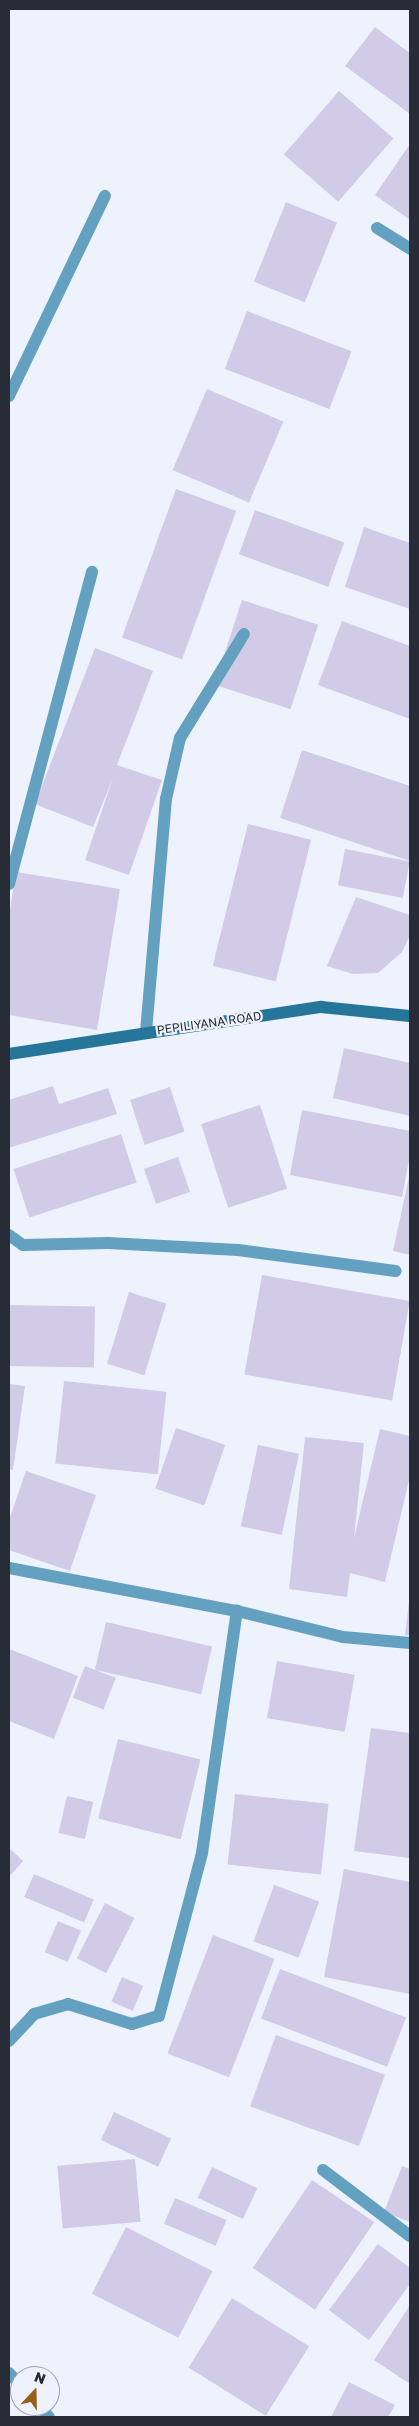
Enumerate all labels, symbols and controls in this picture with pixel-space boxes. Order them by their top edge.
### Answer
street label: PEPILIYANA ROAD [156,1009,262,1037]
north arrow [10,2366,60,2416]
text: N [32,2368,48,2387]

